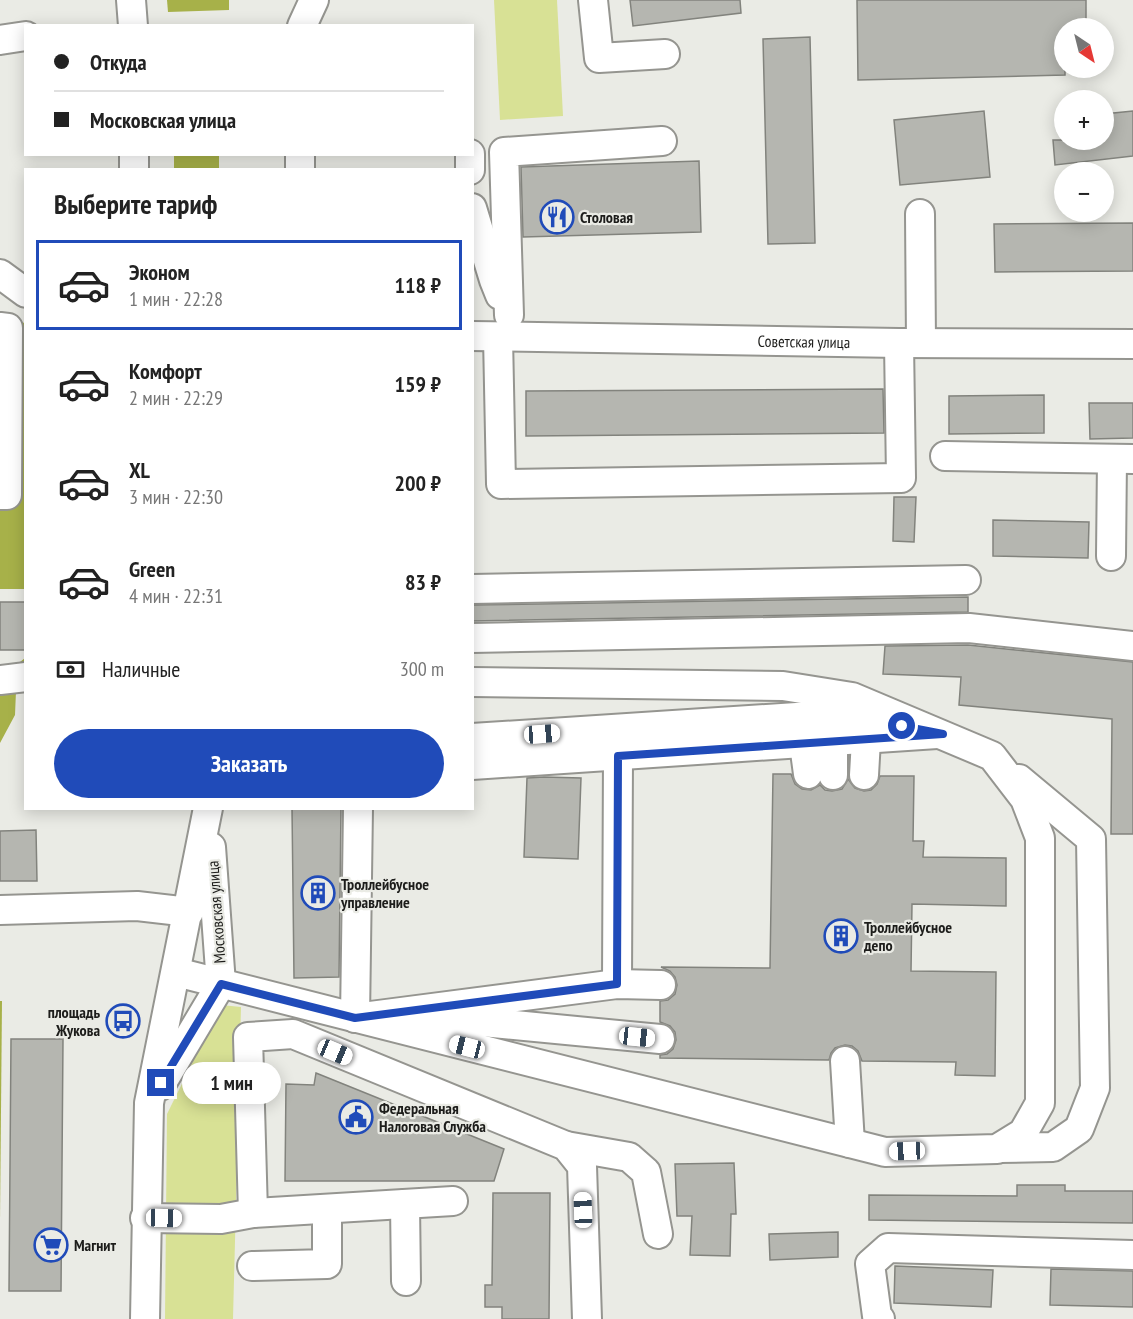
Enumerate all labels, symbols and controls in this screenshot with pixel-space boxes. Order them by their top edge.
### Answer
north arrow [1054,18,1114,78]
map controls [1054,18,1114,222]
text: Откуда [90,48,147,76]
button: + [1054,90,1114,150]
text: Московская улица [90,106,236,134]
button: − [1054,162,1114,222]
text: Выберите тариф [54,187,217,221]
restaurant icon: Столовая [539,199,575,235]
place label: Столовая [580,207,633,227]
icon: car [57,258,111,312]
text: Эконом [129,258,190,286]
text: 118 ₽ [394,271,441,299]
text: 1 мин · 22:28 [129,286,223,312]
street label: Советская улица [758,331,850,352]
icon: car [57,357,111,411]
text: Комфорт [129,357,202,385]
text: 159 ₽ [394,370,441,398]
text: 2 мин · 22:29 [129,385,223,411]
icon: car [57,456,111,510]
text: XL [129,456,150,484]
text: 200 ₽ [394,469,441,497]
text: 3 мин · 22:30 [129,484,223,510]
icon: car [57,555,111,609]
text: Green [129,555,175,583]
text: 83 ₽ [405,568,441,596]
text: 4 мин · 22:31 [129,583,223,609]
icon: cash [54,653,87,686]
text: Наличные [102,655,180,683]
text: 300 m [400,656,444,682]
route start [888,712,915,739]
car [523,724,561,744]
button: Заказать [54,729,444,798]
street label: Московская улица [202,860,230,964]
place label: Троллейбусное управление [340,874,429,912]
building icon: Троллейбусное управление [300,875,336,911]
place label: Троллейбусное депо [863,917,952,955]
building icon: Троллейбусное депо [823,918,859,954]
place label: площадь Жукова [48,1002,100,1040]
bus stop icon: площадь Жукова [105,1003,141,1039]
car [618,1026,656,1048]
car [447,1034,487,1060]
car [315,1037,355,1067]
callout: 1 мин [182,1062,281,1104]
route end [147,1069,174,1096]
text: 1 мин [210,1070,253,1096]
place label: Федеральная Налоговая Служба [379,1098,486,1136]
public building icon: Федеральная Налоговая Служба [338,1099,374,1135]
car [889,1141,925,1161]
car [573,1192,593,1228]
car [146,1209,182,1227]
supermarket icon: Магнит [33,1227,69,1263]
place label: Магнит [74,1235,116,1255]

